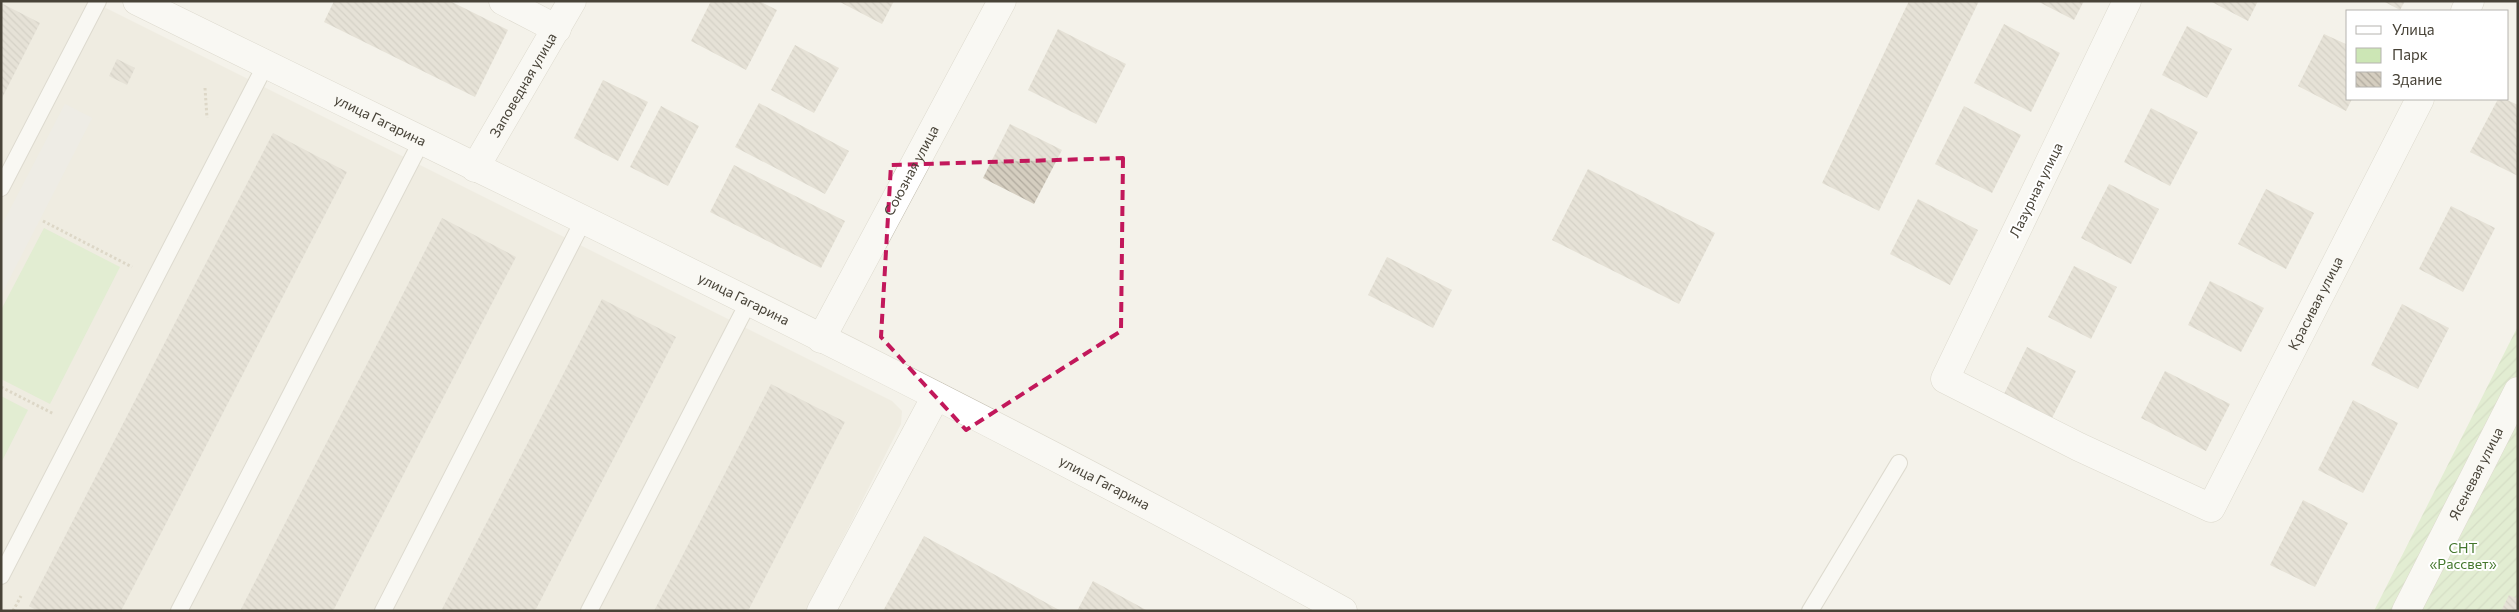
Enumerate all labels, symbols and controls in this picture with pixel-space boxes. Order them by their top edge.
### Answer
legend [2346,10,2509,100]
text: Улица [2392,20,2434,38]
street label: Заповедная улица [486,29,560,140]
text: Парк [2392,45,2428,63]
text: Здание [2392,70,2442,88]
street label: улица Гагарина [332,90,429,149]
street label: Союзная улица [880,122,942,218]
street label: Лазурная улица [2005,140,2066,240]
street label: Красивая улица [2284,253,2346,353]
street label: улица Гагарина [696,269,793,328]
street label: Ясеневая улица [2445,424,2506,523]
street label: улица Гагарина [1057,452,1153,513]
park label: СНТ «Рассвет» [2429,539,2497,572]

